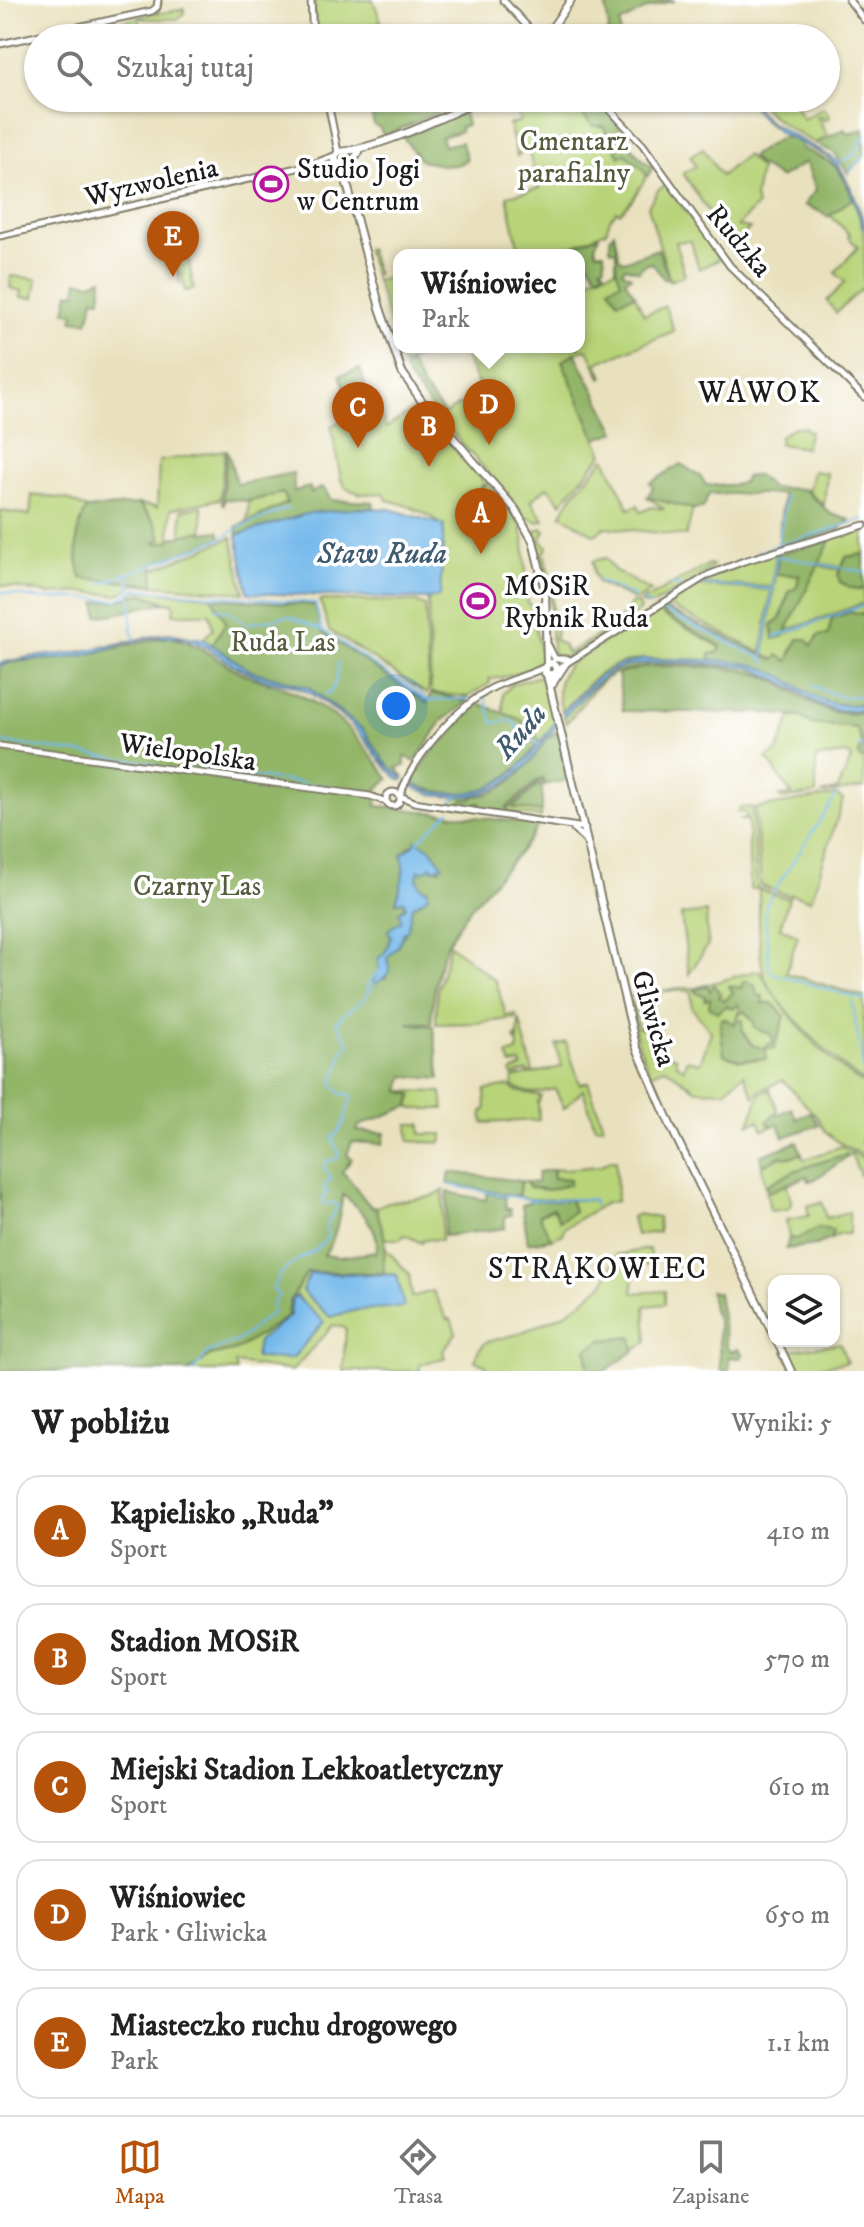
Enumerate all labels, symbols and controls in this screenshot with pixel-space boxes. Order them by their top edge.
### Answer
search box [24,24,840,112]
icon: search [52,46,96,90]
text: Szukaj tutaj [116,50,254,87]
park label: Cmentarz parafialny [517,124,631,191]
street label: Wyzwolenia [80,150,221,215]
place label: Studio Jogi w Centrum [296,152,420,219]
sports icon: Studio Jogi w Centrum [252,165,290,203]
street label: Rudzka [698,198,779,284]
pin: E [147,211,199,277]
popup [393,249,585,353]
text: Wiśniowiec [421,266,557,303]
text: Park [421,303,470,336]
district label: WAWOK [697,375,822,412]
pin: D [463,379,515,445]
pin: C [332,382,384,448]
pin: B [403,401,455,467]
pin: A [455,488,507,554]
water label: Staw Ruda [316,536,447,573]
place label: MOSiR Rybnik Ruda [504,569,648,636]
sports icon: MOSiR Rybnik Ruda [459,582,497,620]
park label: Ruda Las [230,625,336,660]
your location [376,686,416,726]
water label: Ruda [486,696,555,768]
street label: Wielopolska [116,725,258,779]
park label: Czarny Las [133,869,261,904]
street label: Gliwicka [623,966,684,1070]
district label: STRĄKOWIEC [488,1251,708,1288]
map controls [768,1275,840,1347]
button: layers [768,1275,840,1347]
text: W pobliżu [32,1402,170,1444]
text: Wyniki: 5 [731,1407,832,1440]
text: Kąpielisko „Ruda” [110,1496,333,1533]
text: A [52,1515,68,1548]
text: 410 m [766,1515,830,1548]
text: Sport [110,1533,167,1566]
text: Stadion MOSiR [110,1624,299,1661]
text: B [52,1643,68,1676]
text: 570 m [764,1643,830,1676]
text: Sport [110,1661,167,1694]
text: Miejski Stadion Lekkoatletyczny [110,1752,502,1789]
text: C [51,1771,69,1804]
text: 610 m [768,1771,830,1804]
text: Sport [110,1789,167,1822]
text: Wiśniowiec [110,1880,245,1917]
text: D [50,1899,70,1932]
text: 650 m [764,1899,830,1932]
text: Park · Gliwicka [110,1917,267,1950]
text: Miasteczko ruchu drogowego [110,2008,457,2045]
text: E [51,2027,69,2060]
text: 1.1 km [767,2027,830,2060]
text: Park [110,2045,159,2078]
tab: Mapa [115,2135,165,2210]
tab: Trasa [394,2135,443,2210]
tab: Zapisane [672,2135,749,2210]

